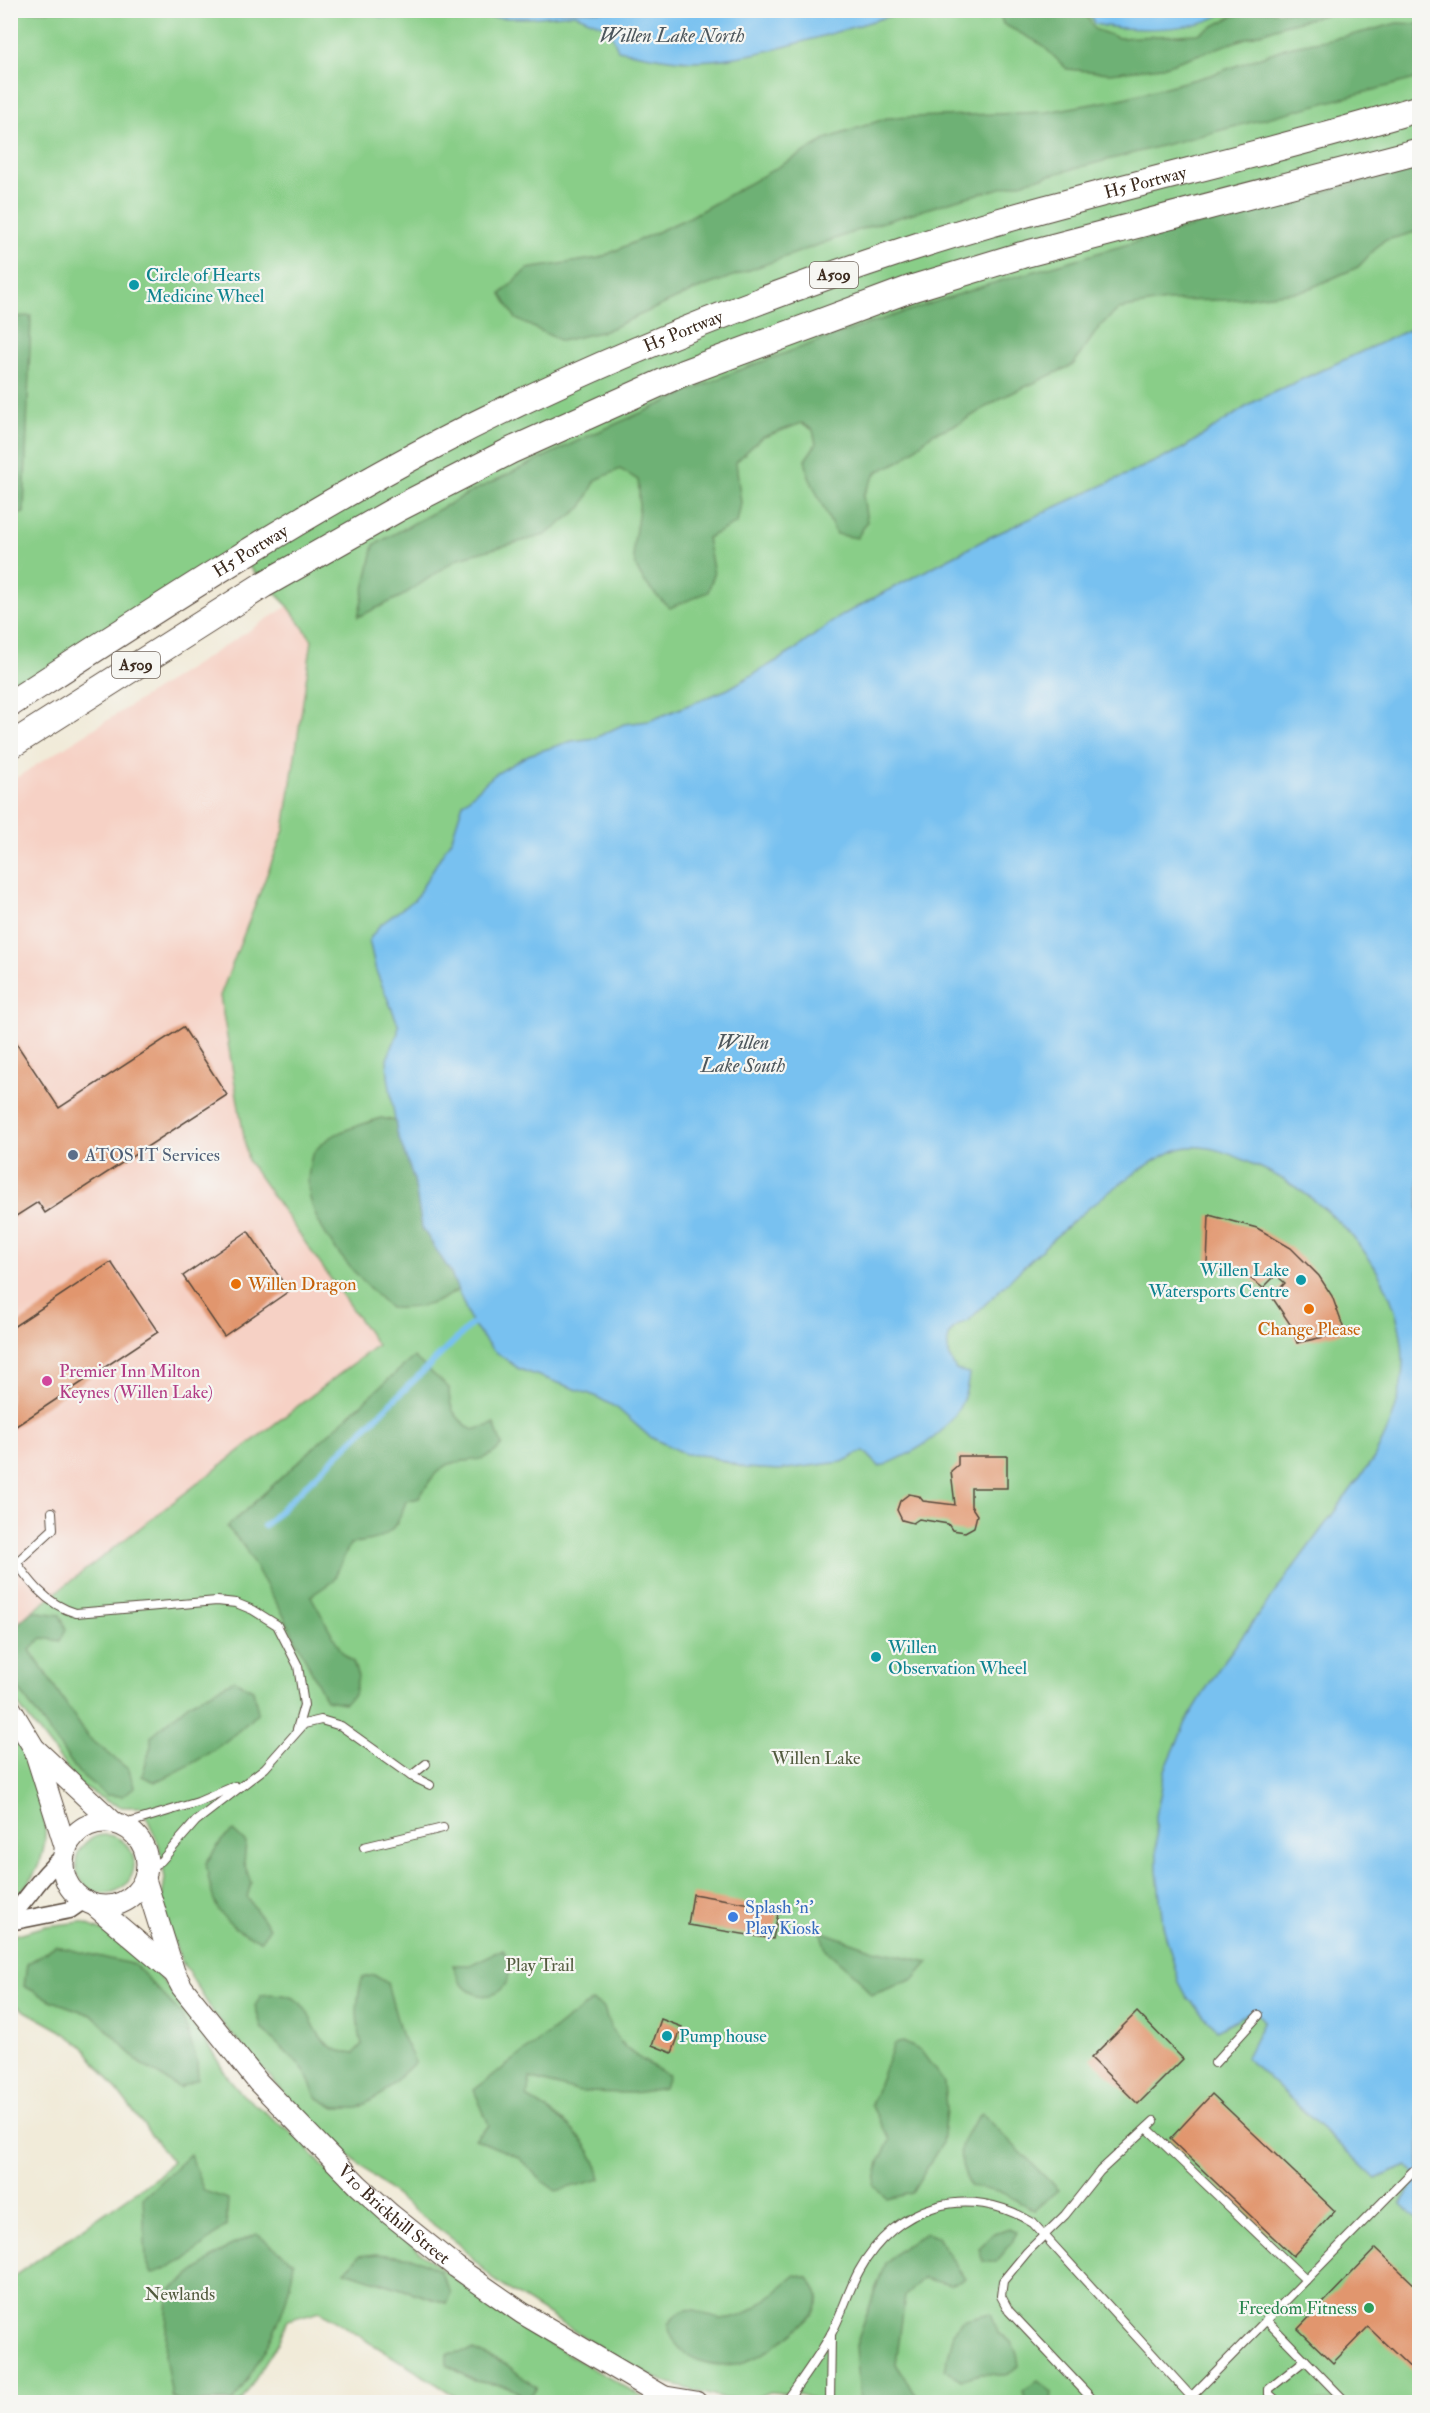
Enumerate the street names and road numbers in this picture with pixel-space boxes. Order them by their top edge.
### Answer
street label: H5 Portway [1102,160,1190,204]
road number: A509 [810,262,858,288]
street label: H5 Portway [640,304,727,357]
street label: H5 Portway [208,519,293,583]
road number: A509 [112,652,160,678]
street label: V10 Brickhill Street [333,2159,455,2269]

